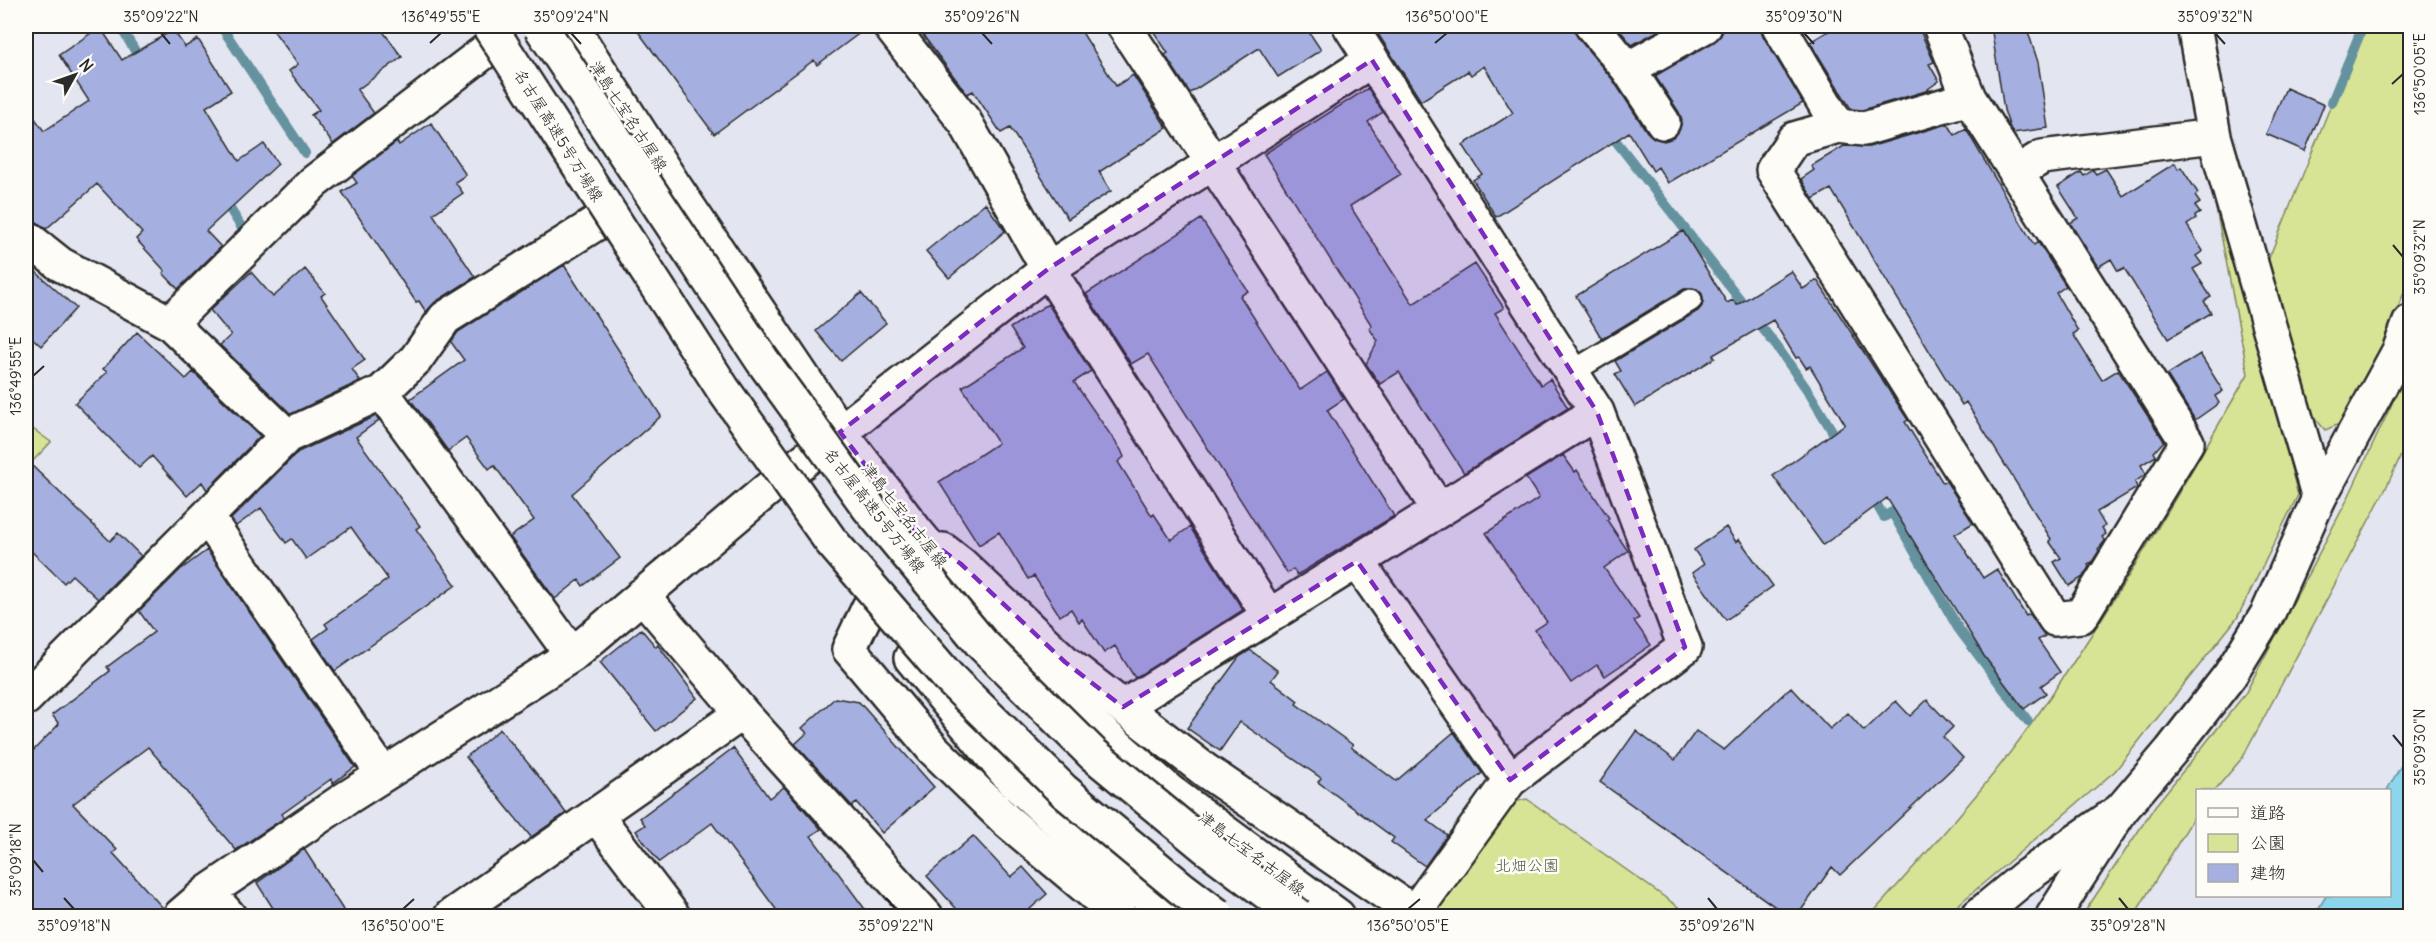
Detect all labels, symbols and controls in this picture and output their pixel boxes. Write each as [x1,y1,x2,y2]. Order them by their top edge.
text: 35°09'22"N [123,7,199,26]
text: 136°49'55"E [401,7,481,26]
text: 35°09'24"N [533,7,609,26]
text: 35°09'26"N [944,7,1020,26]
text: 136°50'00"E [1405,7,1489,26]
text: 35°09'30"N [1765,7,1843,26]
text: 35°09'32"N [2177,7,2253,26]
text: 136°50'05"E [2410,33,2429,115]
north arrow [45,45,105,105]
text: N [75,55,98,76]
street label: 津島七宝名古屋線 [586,57,672,175]
street label: 名古屋高速5号万場線 [510,65,608,205]
text: 35°09'32"N [2410,219,2429,295]
text: 136°49'55"E [6,336,25,416]
street label: 名古屋高速5号万場線 [820,443,930,577]
street label: 津島七宝名古屋線 [858,458,952,572]
text: 35°09'30"N [2410,708,2429,786]
legend [2196,789,2391,897]
text: 道路 [2250,801,2286,824]
street label: 津島七宝名古屋線 [1195,806,1309,900]
text: 35°09'18"N [6,823,25,897]
text: 公園 [2250,831,2286,854]
park label: 北畑公園 [1495,855,1559,875]
text: 建物 [2250,861,2286,884]
text: 35°09'18"N [37,916,111,935]
text: 136°50'00"E [361,916,445,935]
text: 35°09'22"N [858,916,934,935]
text: 136°50'05"E [1367,916,1449,935]
text: 35°09'26"N [1679,916,1755,935]
text: 35°09'28"N [2090,916,2166,935]

